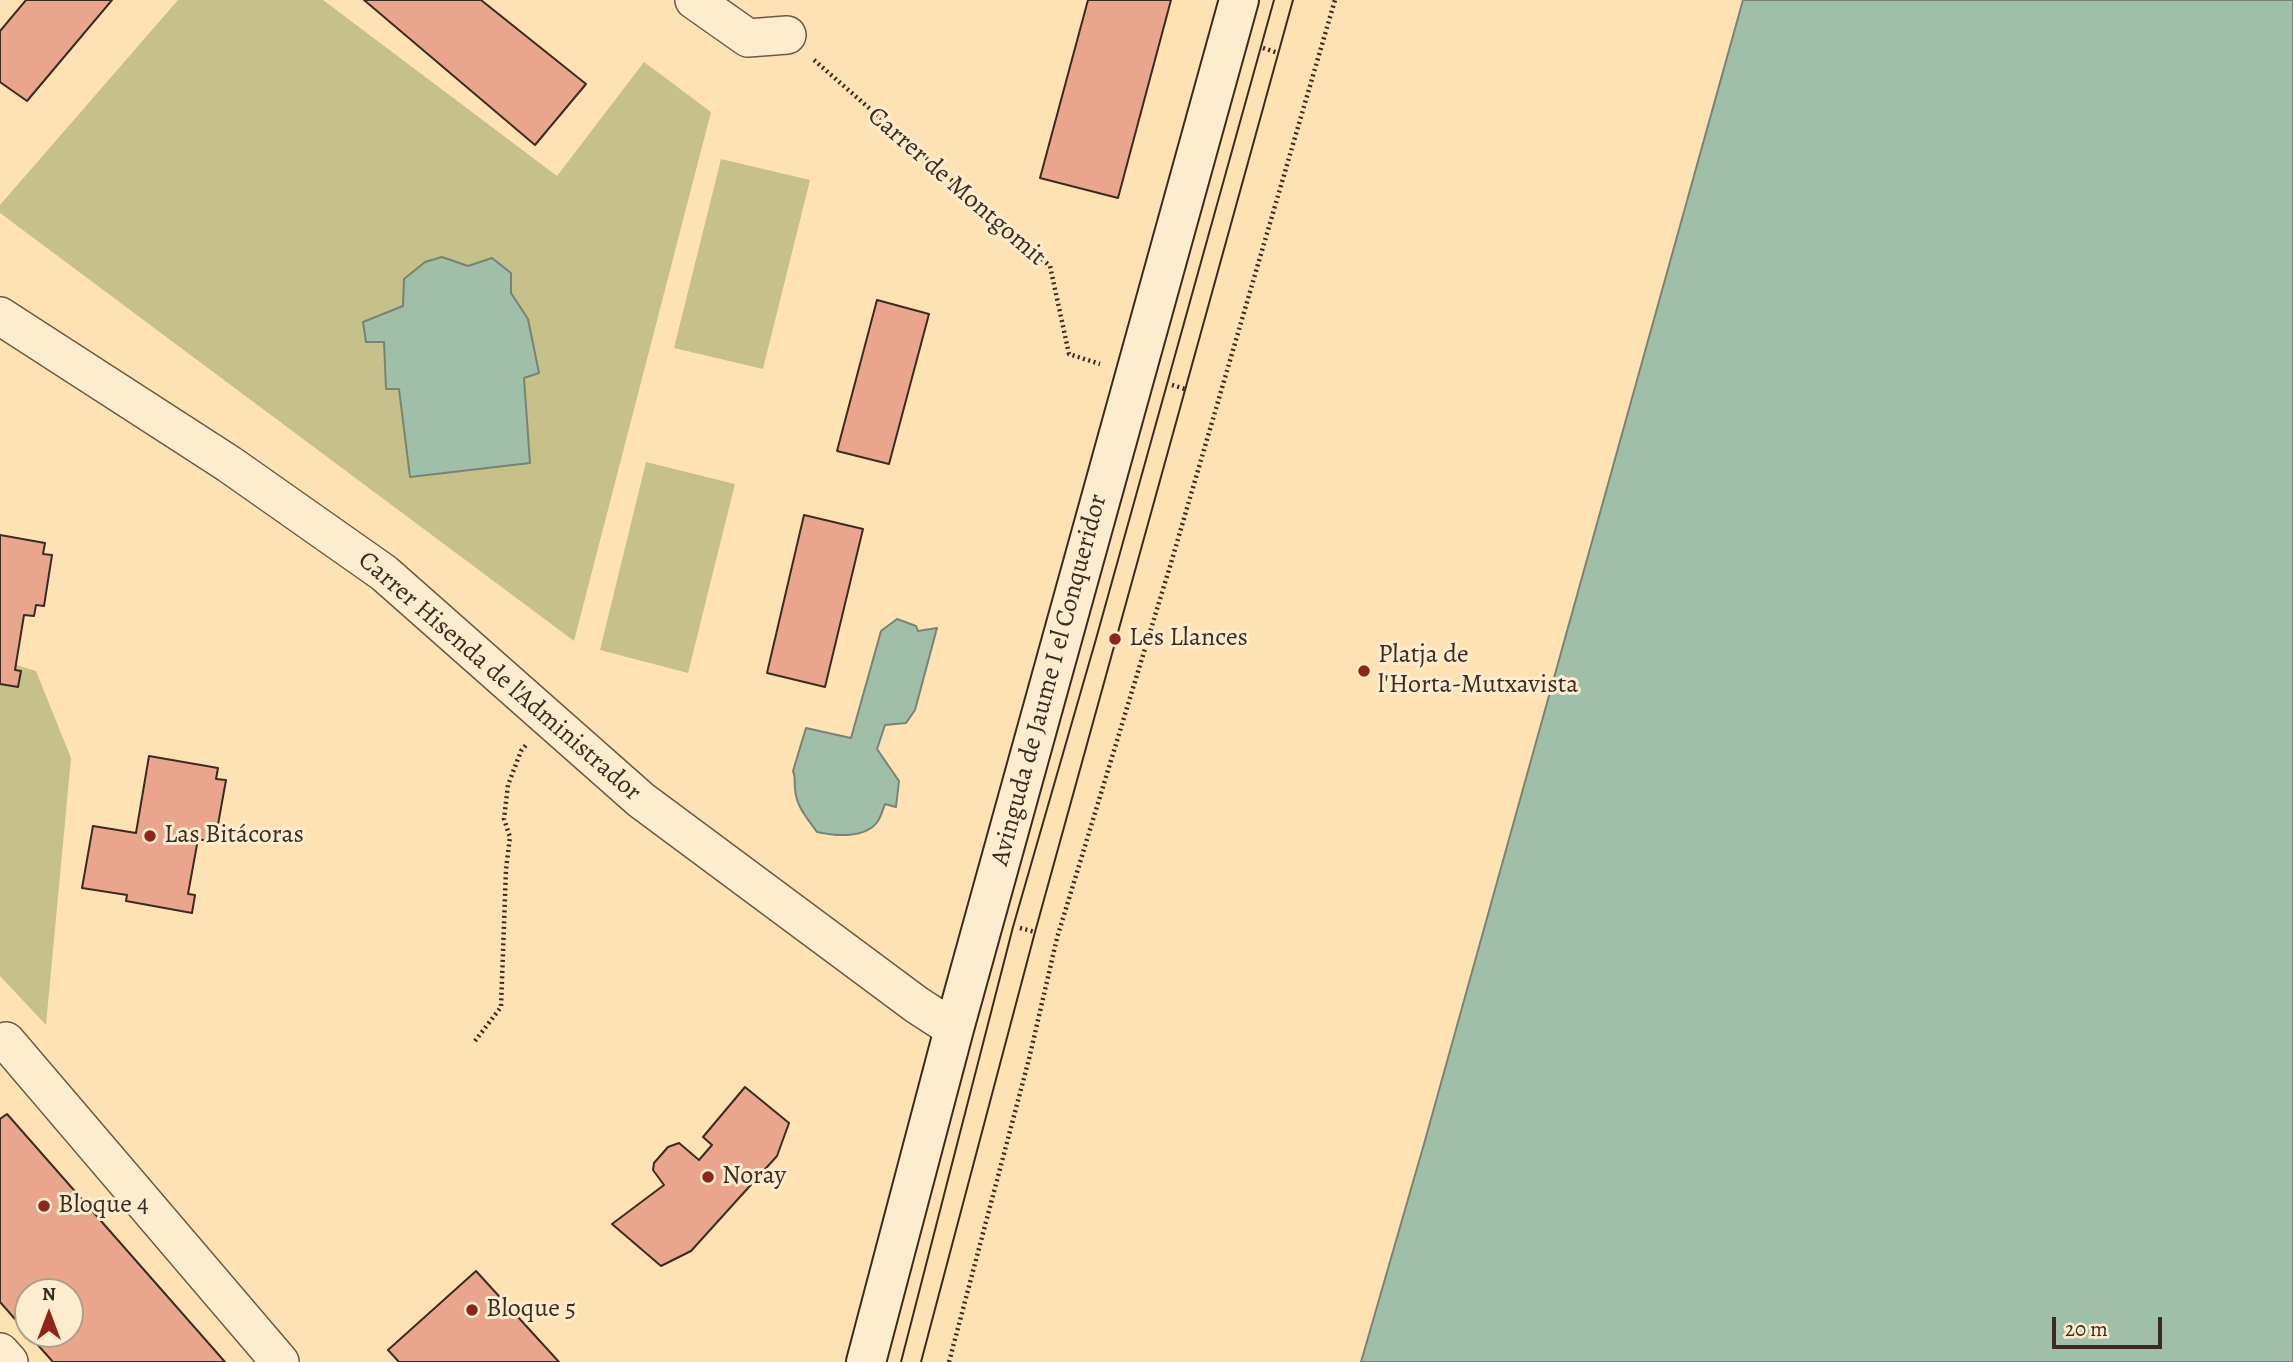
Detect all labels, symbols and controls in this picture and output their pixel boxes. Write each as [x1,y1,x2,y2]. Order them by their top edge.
street label: Carrer de Montgomit [860,101,1052,273]
street label: Avinguda de Jaume I el Conqueridor [985,491,1115,869]
street label: Carrer Hisenda de l'Administrador [351,545,647,809]
place label: Les Llances [1129,623,1248,655]
marker: Les Llances [1107,631,1123,647]
place label: Platja de l'Horta-Mutxavista [1378,640,1578,702]
marker: Platja de l'Horta-Mutxavista [1356,663,1372,679]
place label: Las Bitácoras [164,820,304,852]
marker: Las Bitácoras [142,828,158,844]
place label: Noray [722,1161,786,1193]
marker: Noray [700,1169,716,1185]
place label: Bloque 4 [58,1190,149,1222]
marker: Bloque 4 [36,1198,52,1214]
north arrow [14,1278,84,1348]
text: N [42,1281,56,1307]
place label: Bloque 5 [486,1294,576,1326]
marker: Bloque 5 [464,1302,480,1318]
scale bar [2055,1302,2165,1346]
text: 20 m [2065,1315,2108,1343]

